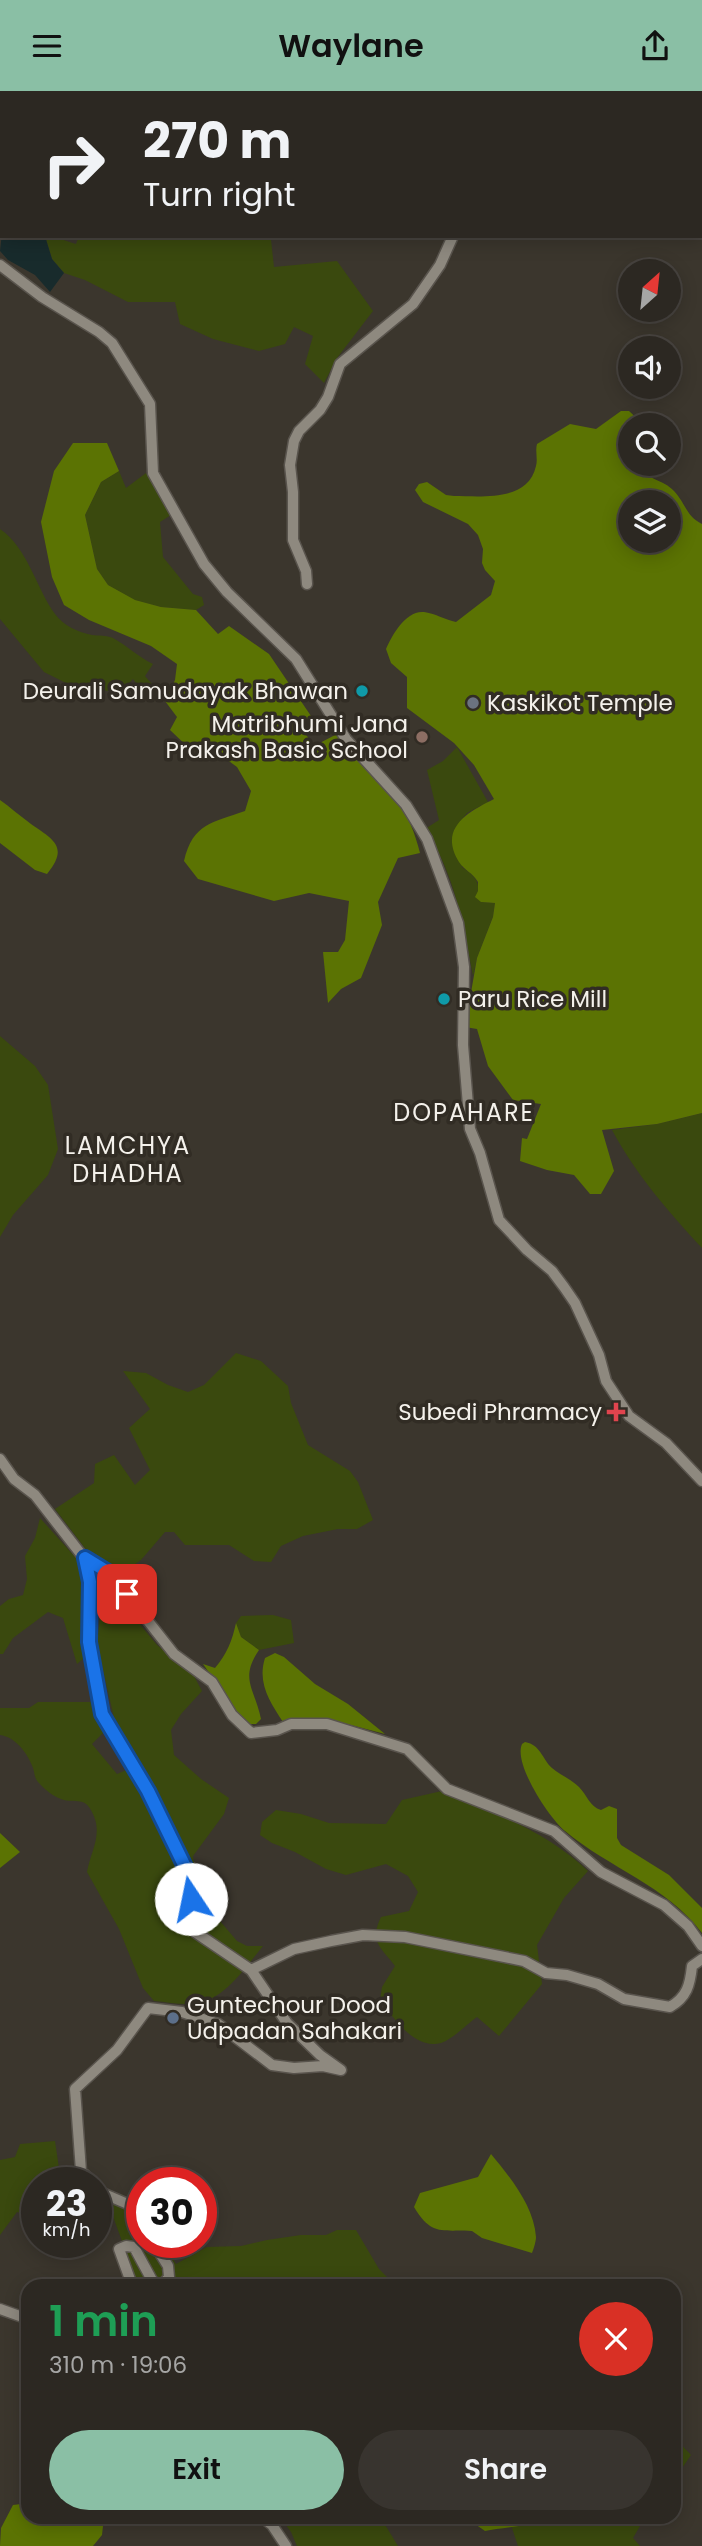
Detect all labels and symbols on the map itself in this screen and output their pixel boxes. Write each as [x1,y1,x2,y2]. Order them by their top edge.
north arrow [618,259,681,322]
place label: Deurali Samudayak Bhawan [23,675,348,707]
marker: Deurali Samudayak Bhawan [354,683,370,699]
place label: Kaskikot Temple [487,687,673,719]
marker: Kaskikot Temple [465,695,481,711]
place label: Matribhumi Jana Prakash Basic School [166,708,408,766]
marker: Matribhumi Jana Prakash Basic School [414,729,430,745]
place label: Paru Rice Mill [458,983,607,1015]
marker: Paru Rice Mill [436,991,452,1007]
district label: DOPAHARE [393,1096,535,1129]
district label: LAMCHYA DHADHA [65,1129,191,1190]
place label: Subedi Phramacy [398,1396,602,1428]
marker: Subedi Phramacy [608,1404,624,1420]
pin [97,1564,157,1624]
position arrow [154,1862,228,1936]
place label: Guntechour Dood Udpadan Sahakari [187,1989,402,2047]
marker: Guntechour Dood Udpadan Sahakari [165,2010,181,2026]
speed limit sign: 30 [126,2167,217,2258]

